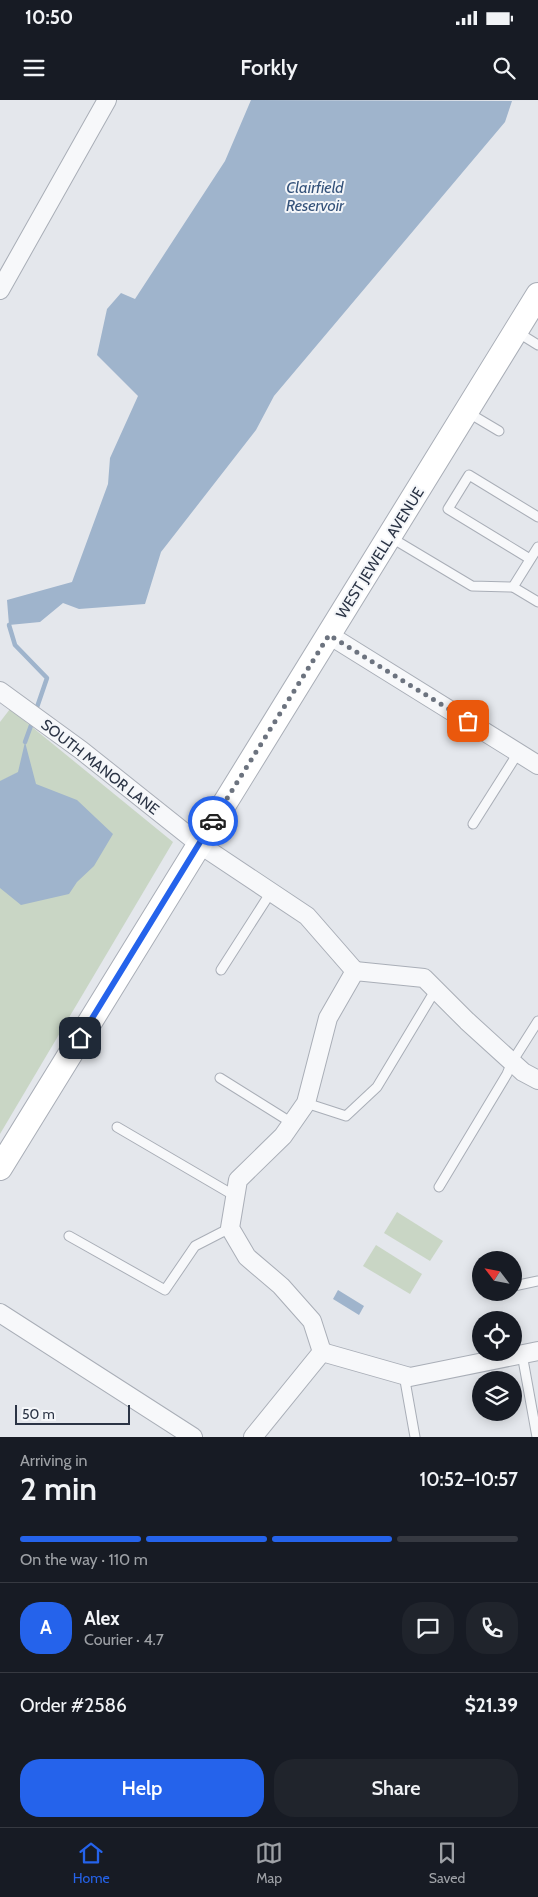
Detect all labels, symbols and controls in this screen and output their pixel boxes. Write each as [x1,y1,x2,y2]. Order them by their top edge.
text: 10:50 [25,6,73,29]
icon: menu [20,54,48,82]
text: Forkly [240,54,298,81]
icon: search [490,54,518,82]
water label: Clairfield Reservoir [286,178,345,215]
street label: WEST JEWELL AVENUE [332,484,428,622]
pin [447,700,489,742]
icon: bag [454,707,482,735]
street label: SOUTH MANOR LANE [37,715,163,819]
courier [188,796,238,846]
icon: car [199,807,227,835]
pin [59,1017,101,1059]
icon: home [66,1024,94,1052]
north arrow [472,1251,522,1301]
map controls [472,1251,522,1421]
button: locate [472,1311,522,1361]
button: layers [472,1371,522,1421]
scale bar [15,1402,130,1425]
text: 50 m [22,1405,55,1423]
text: Arriving in [20,1451,87,1470]
text: 10:52–10:57 [420,1468,518,1491]
text: 2 min [20,1469,97,1508]
text: On the way · 110 m [20,1550,148,1569]
button: chat [402,1602,454,1654]
button: phone [466,1602,518,1654]
text: Alex [84,1607,120,1630]
text: A [40,1616,52,1639]
text: Courier · 4.7 [84,1630,164,1649]
text: Order #2586 [20,1694,127,1717]
text: $21.39 [465,1694,518,1717]
button: Help [20,1759,264,1817]
button: Share [274,1759,518,1817]
tab: Home [73,1839,110,1887]
tab: Map [255,1839,283,1887]
tab: Saved [429,1839,465,1887]

